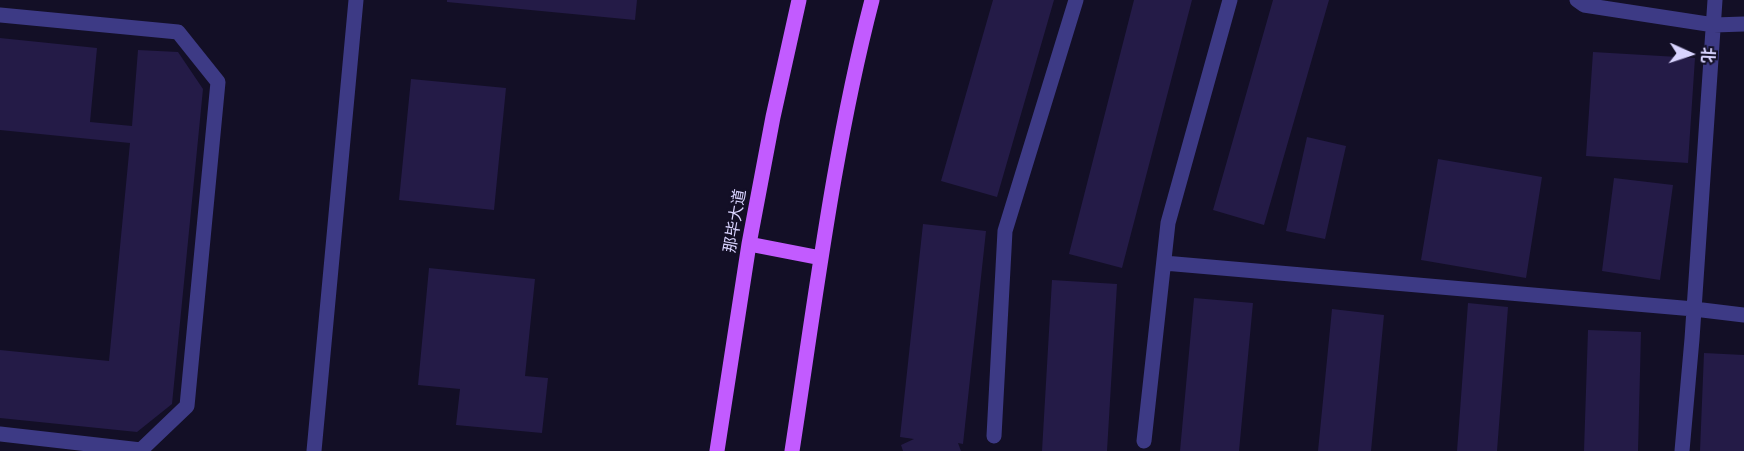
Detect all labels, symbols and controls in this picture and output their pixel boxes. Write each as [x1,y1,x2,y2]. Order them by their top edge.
north arrow [1660,24,1720,84]
text: 北 [1698,46,1718,63]
street label: 那毕大道 [720,188,750,254]

